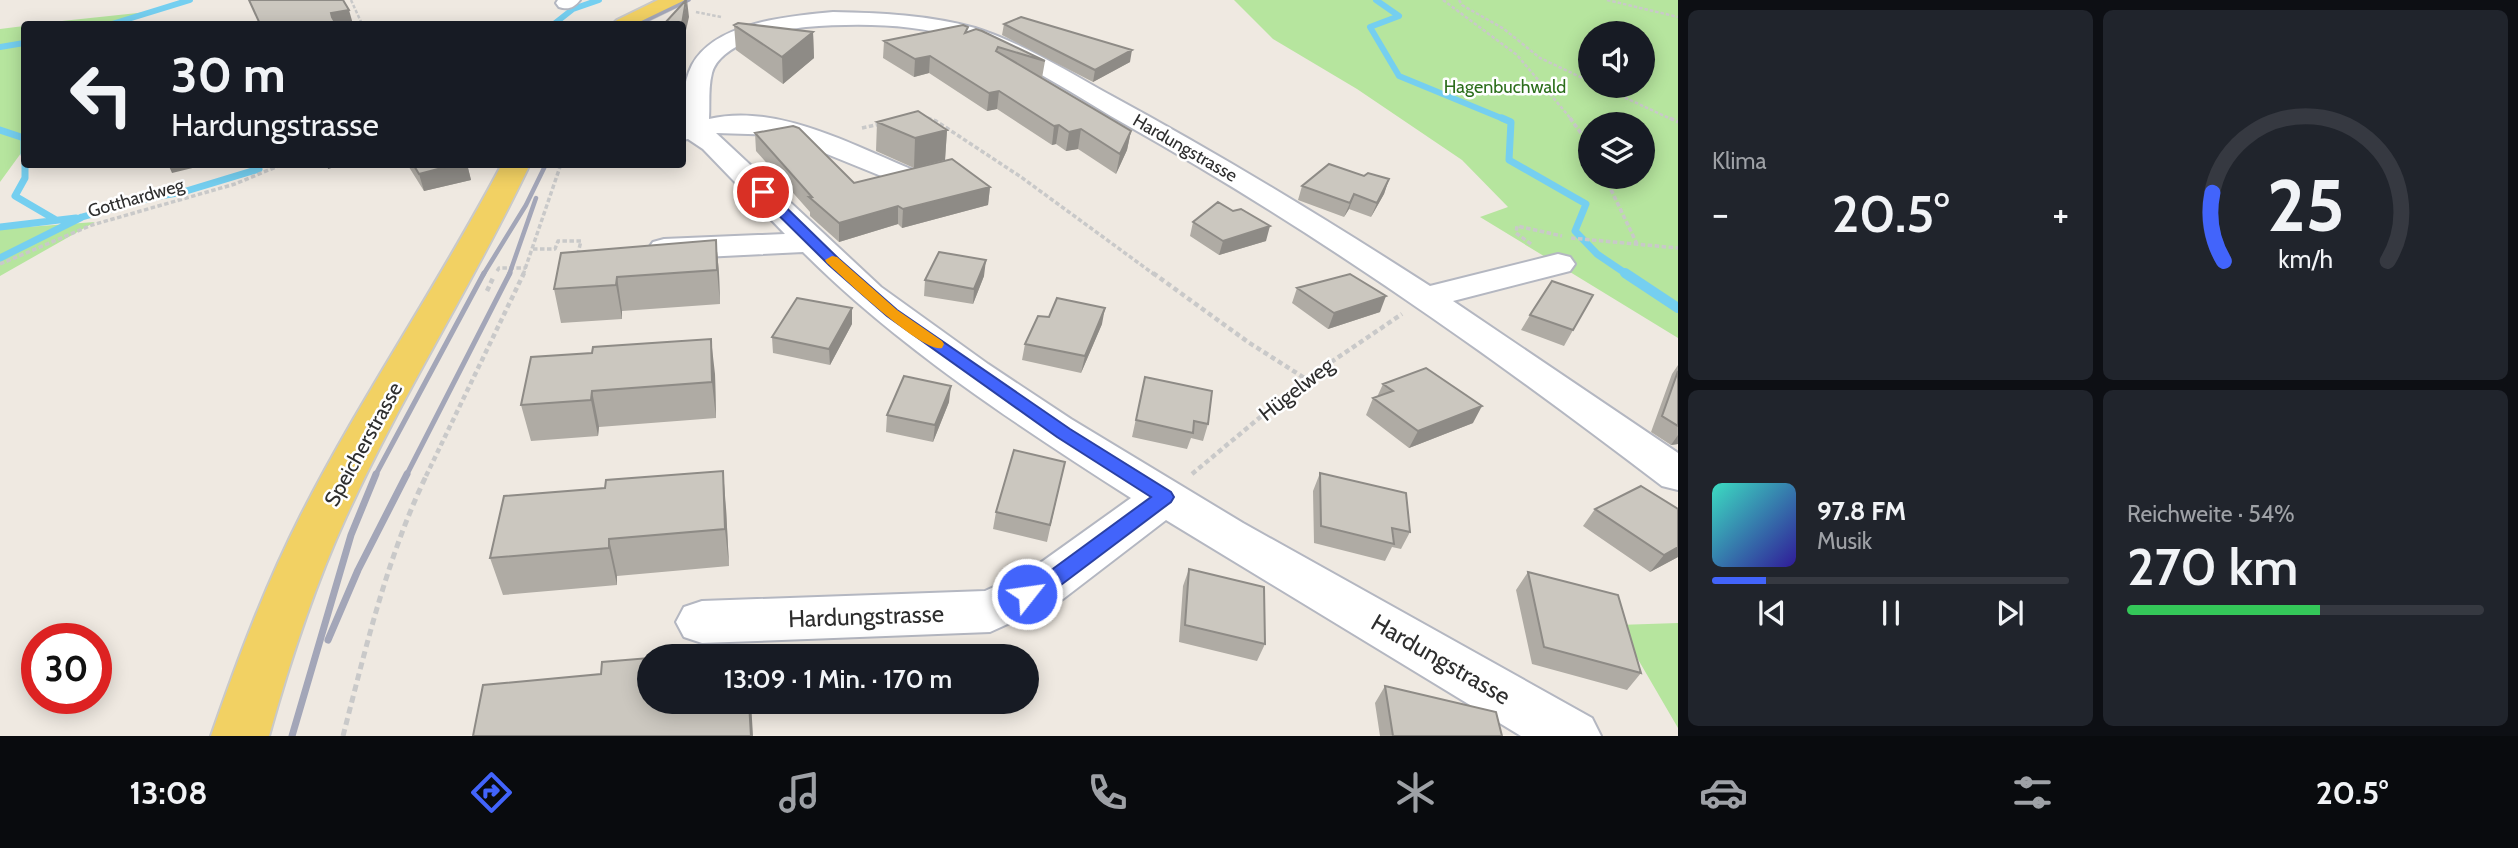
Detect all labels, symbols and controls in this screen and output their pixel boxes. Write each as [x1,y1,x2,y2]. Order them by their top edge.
map controls [1578,21,1655,189]
button: sound [1578,21,1655,98]
text: 30 m [171,45,286,104]
icon: left [56,49,147,140]
park label: Hagenbuchwald [1444,76,1566,98]
text: Hardungstrasse [171,105,379,144]
street label: Hardungstrasse [1129,109,1241,187]
button: layers [1578,112,1655,189]
text: Klima [1712,147,1767,175]
text: 25 [2267,161,2344,249]
pin [733,162,793,222]
icon: arrive [744,173,782,211]
street label: Gotthardweg [85,174,188,222]
text: 20.5° [1832,182,1949,245]
text: − [1712,190,1729,237]
text: + [2052,190,2069,237]
text: km/h [2278,244,2333,274]
street label: Hügelweg [1254,352,1339,426]
street label: Speicherstrasse [319,377,407,510]
text: 97.8 FM [1817,495,1906,527]
text: Reichweite · 54% [2127,500,2295,528]
text: Musik [1817,527,1872,555]
text: 270 km [2127,535,2298,598]
position arrow [990,557,1064,631]
icon: previous [1753,594,1791,632]
icon: pause [1872,594,1910,632]
icon: next [1991,594,2029,632]
street label: Hardungstrasse [788,599,944,633]
street label: Hardungstrasse [1366,607,1516,711]
speed limit sign: 30 [21,623,112,714]
text: 13:09 · 1 Min. · 170 m [724,663,952,695]
icon: directions [467,768,516,817]
icon: music [775,768,824,817]
icon: phone [1083,768,1132,817]
icon: climate [1391,768,1440,817]
icon: car [1699,768,1748,817]
icon: filters [2008,768,2057,817]
text: 13:08 [130,773,208,812]
text: 20.5° [2316,773,2388,812]

